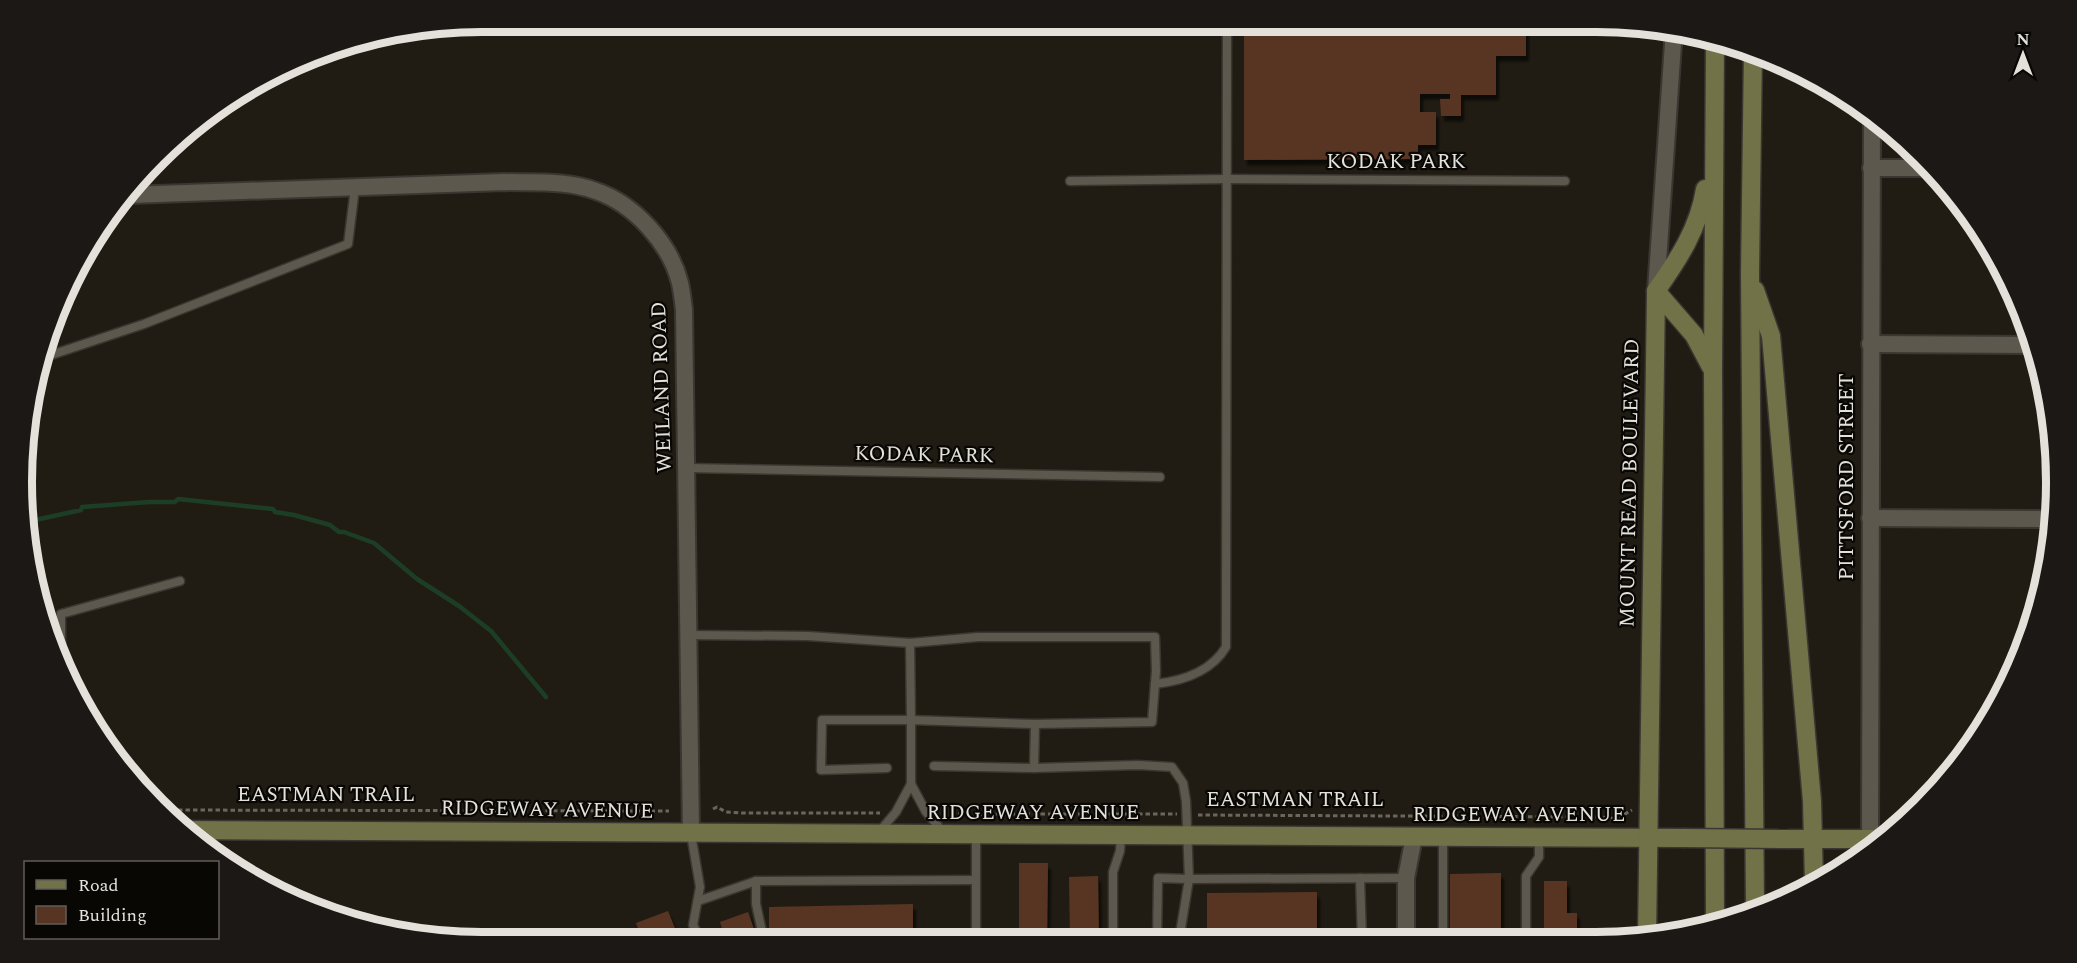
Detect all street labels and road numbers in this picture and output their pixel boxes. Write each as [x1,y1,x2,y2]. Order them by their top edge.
street label: KODAK PARK [1326,146,1466,178]
street label: WEILAND ROAD [643,301,681,473]
street label: MOUNT READ BOULEVARD [1611,338,1649,628]
street label: PITTSFORD STREET [1831,373,1863,581]
street label: KODAK PARK [854,438,994,472]
street label: EASTMAN TRAIL [237,779,415,811]
street label: EASTMAN TRAIL [1206,784,1384,816]
street label: RIDGEWAY AVENUE [440,792,654,828]
street label: RIDGEWAY AVENUE [927,797,1139,829]
street label: RIDGEWAY AVENUE [1413,799,1625,831]

